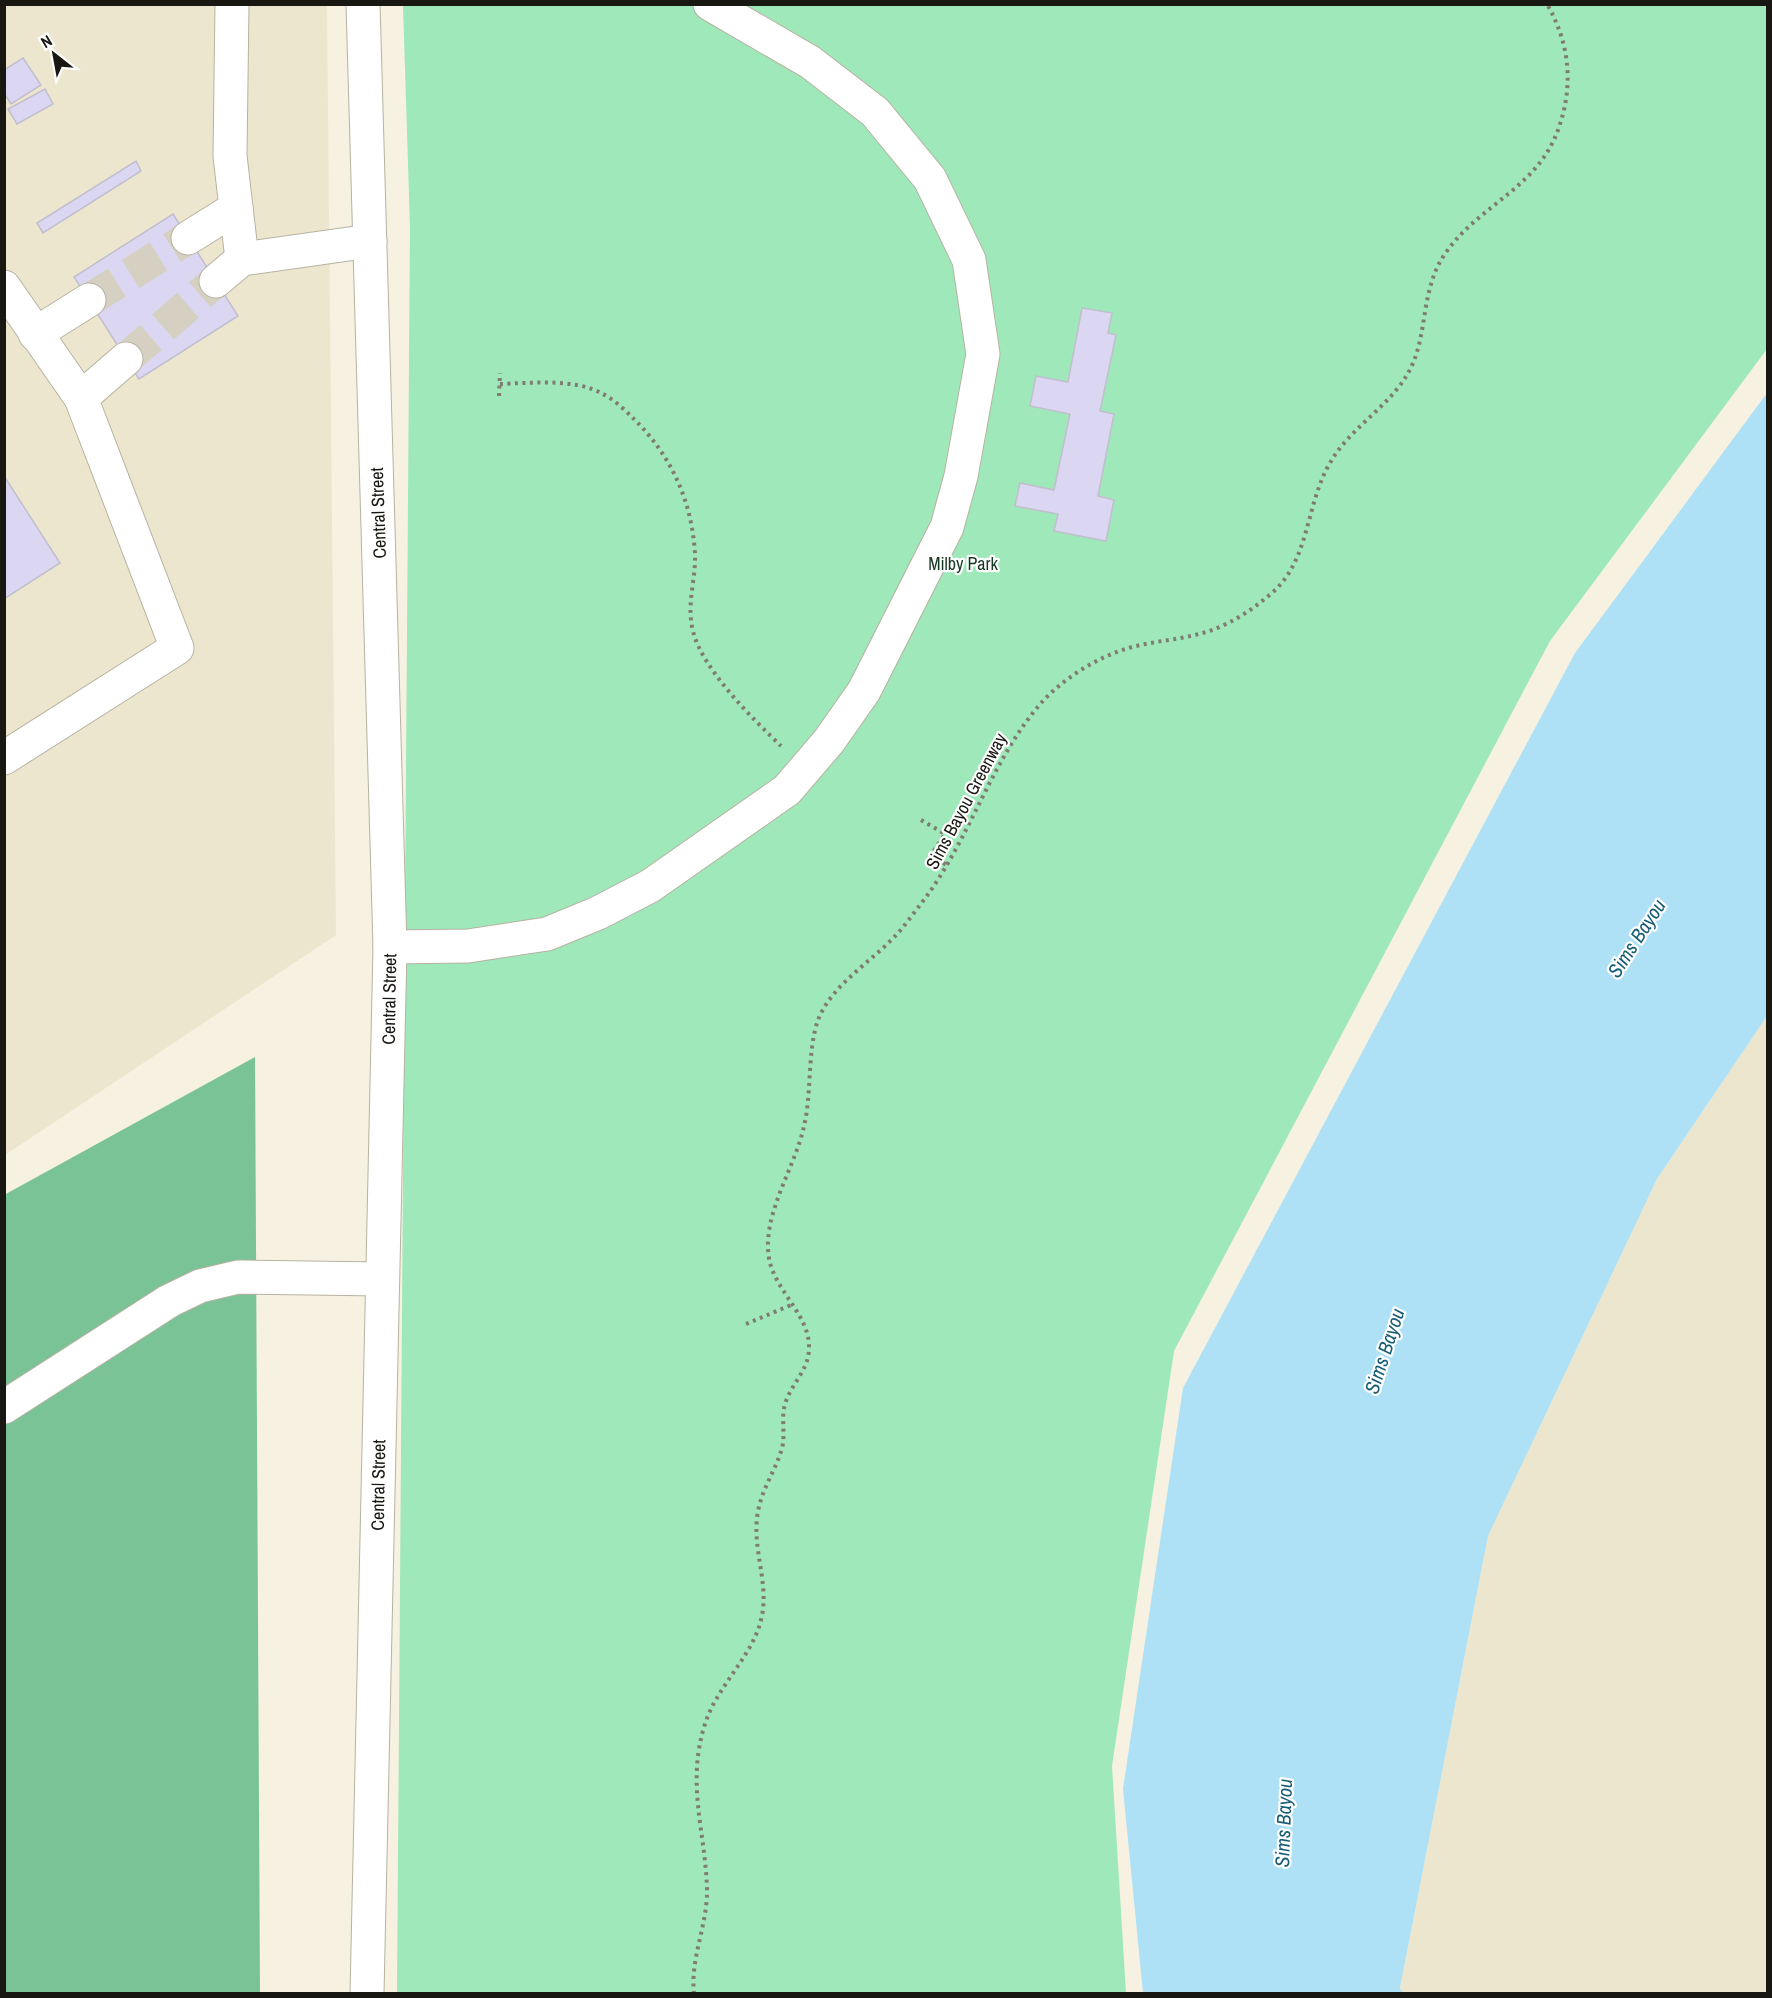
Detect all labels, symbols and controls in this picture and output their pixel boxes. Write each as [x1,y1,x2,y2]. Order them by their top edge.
north arrow [24,24,84,84]
text: N [37,29,56,53]
street label: Central Street [364,467,392,559]
park label: Milby Park [928,551,998,576]
street label: Sims Bayou Greenway [920,728,1013,874]
water label: Sims Bayou [1601,894,1671,982]
street label: Central Street [376,953,402,1045]
water label: Sims Bayou [1357,1305,1411,1397]
street label: Central Street [365,1439,391,1531]
water label: Sims Bayou [1268,1778,1298,1868]

